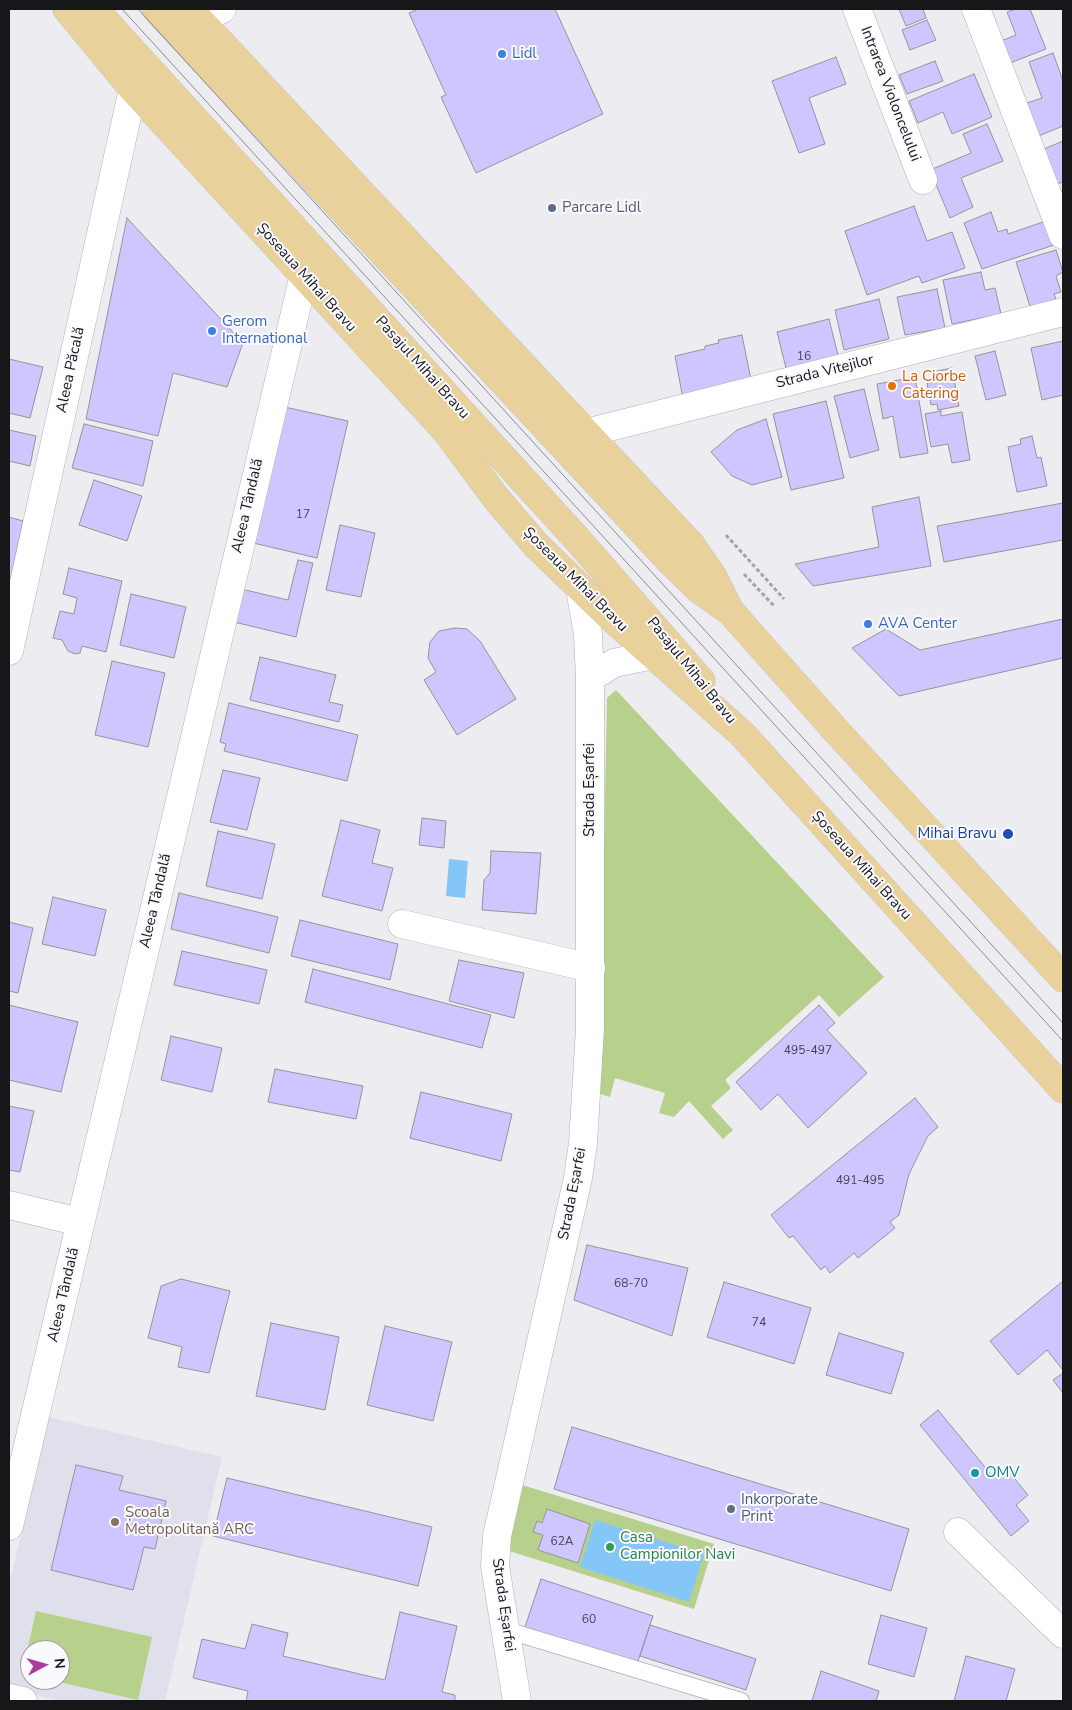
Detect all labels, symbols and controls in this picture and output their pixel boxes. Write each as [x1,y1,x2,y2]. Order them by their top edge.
street label: Intrarea Violoncelului [856,24,924,164]
place label: Lidl [512,45,537,63]
marker: Lidl [496,48,508,60]
place label: Parcare Lidl [562,199,641,217]
marker: Parcare Lidl [546,202,558,214]
street label: Șoseaua Mihai Bravu [252,220,360,336]
place label: Gerom International [222,313,307,348]
street label: Pasajul Mihai Bravu [371,313,473,423]
street label: Aleea Păcală [53,325,89,415]
marker: Gerom International [206,325,218,337]
house number: 16 [797,350,811,364]
street label: Strada Vitejilor [774,351,876,393]
place label: La Ciorbe Catering [902,368,966,403]
marker: La Ciorbe Catering [886,380,898,392]
street label: Aleea Tândală [228,457,268,555]
house number: 17 [296,508,310,522]
street label: Șoseaua Mihai Bravu [519,524,631,636]
street label: Pasajul Mihai Bravu [642,614,740,728]
place label: AVA Center [878,615,957,633]
marker: AVA Center [862,618,874,630]
street label: Strada Eșarfei [581,743,599,837]
street label: Șoseaua Mihai Bravu [807,808,915,924]
place label: Mihai Bravu [917,825,997,843]
marker: Mihai Bravu [1001,827,1015,841]
street label: Aleea Tândală [136,852,176,950]
house number: 495-497 [784,1044,832,1058]
street label: Strada Eșarfei [555,1146,591,1242]
house number: 491-495 [836,1174,884,1188]
street label: Aleea Tândală [44,1246,84,1344]
house number: 68-70 [614,1277,648,1291]
house number: 74 [752,1316,766,1330]
place label: OMV [985,1464,1020,1482]
marker: OMV [969,1467,981,1479]
place label: Inkorporate Print [741,1491,818,1526]
marker: Inkorporate Print [725,1503,737,1515]
place label: Școala Metropolitană ARC [125,1504,254,1539]
marker: Școala Metropolitană ARC [109,1516,121,1528]
place label: Casa Campionilor Navi [620,1529,735,1564]
house number: 62A [550,1535,574,1549]
marker: Casa Campionilor Navi [604,1541,616,1553]
street label: Strada Eșarfei [488,1557,518,1653]
house number: 60 [582,1613,596,1627]
north arrow [20,1640,70,1690]
text: N [49,1657,69,1670]

